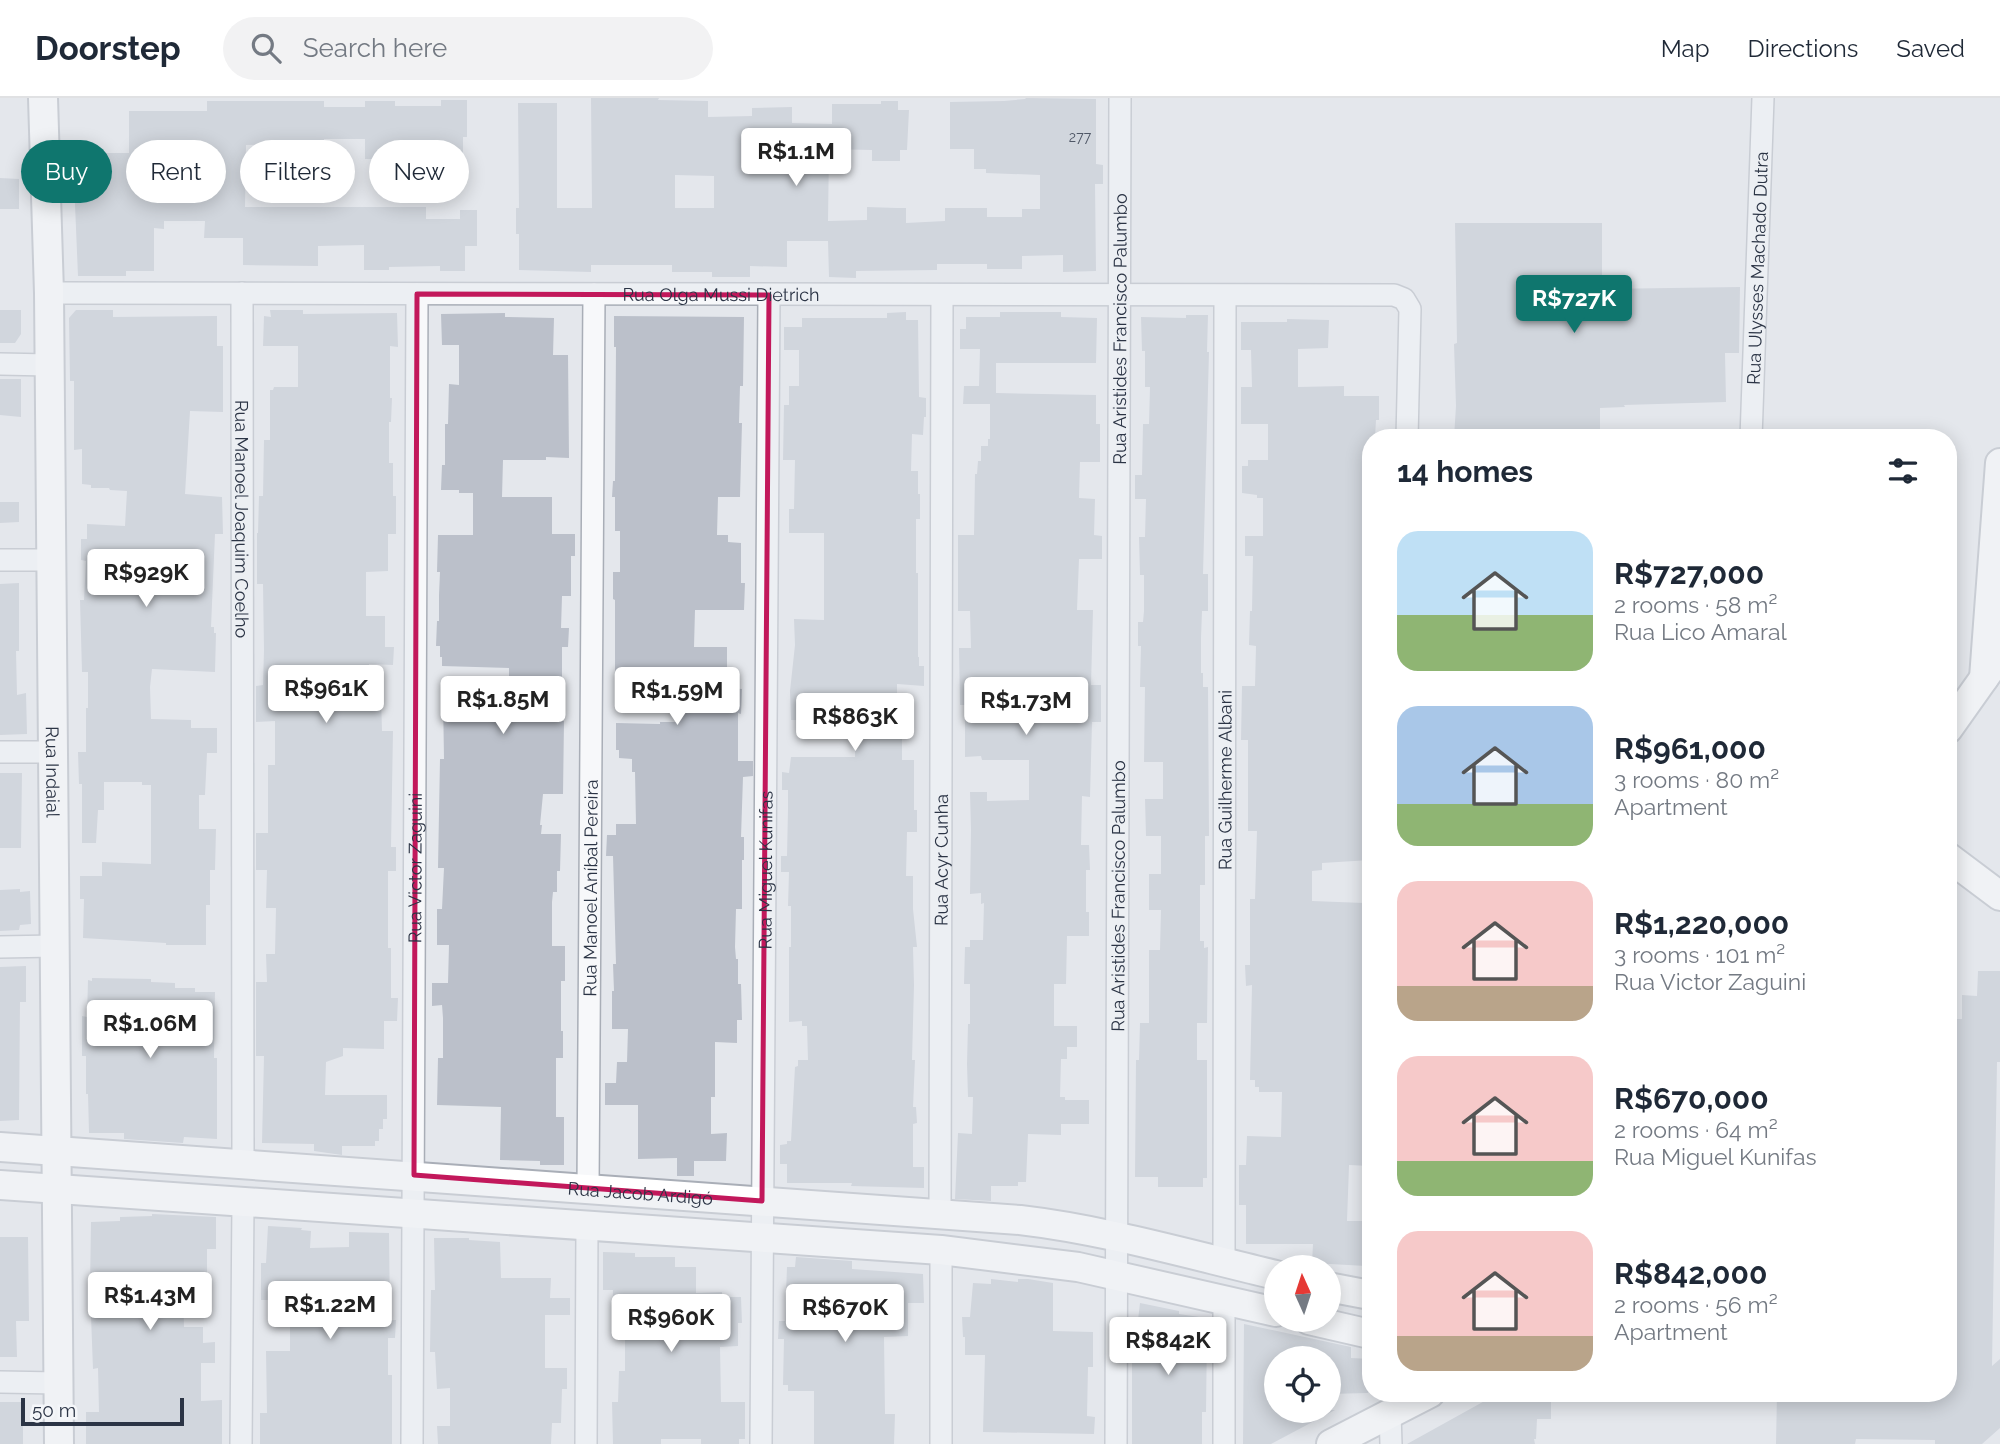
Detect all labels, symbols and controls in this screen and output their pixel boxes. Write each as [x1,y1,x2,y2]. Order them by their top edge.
search box [223,17,713,80]
text: Doorstep [35,29,181,68]
icon: search [247,29,285,67]
text: Search here [303,33,447,63]
text: Map [1661,34,1710,63]
text: Directions [1748,34,1858,63]
text: Saved [1896,34,1965,63]
pin: R$1.1M [739,129,853,188]
house number: 277 [1069,129,1092,145]
text: R$1.1M [757,137,835,164]
chip: Buy [21,140,112,203]
chip: Rent [126,140,226,203]
chip: Filters [240,140,355,203]
chip: New [369,140,469,203]
street label: Rua Ulysses Machado Dutra [1742,151,1772,385]
street label: Rua Aristides Francisco Palumbo [1108,193,1130,465]
pin: R$727K [1517,275,1631,335]
street label: Rua Olga Mussi Dietrich [622,283,820,305]
text: R$727K [1532,284,1616,311]
street label: Rua Manoel Joaquim Coelho [232,400,253,638]
icon: filters [1884,452,1922,490]
text: 14 homes [1397,454,1533,489]
pin: R$929K [89,550,203,609]
text: R$727,000 [1614,556,1764,591]
text: R$929K [103,558,189,585]
icon: home [1453,559,1537,643]
text: 2 rooms · 58 m² [1614,591,1777,618]
text: Rua Lico Amaral [1614,618,1787,645]
pin: R$961K [269,666,383,725]
pin: R$1.59M [612,668,742,727]
text: R$961K [284,674,368,701]
pin: R$1.85M [438,676,568,736]
text: R$1.59M [631,676,723,703]
pin: R$1.73M [961,678,1091,737]
text: R$1.85M [457,685,549,712]
text: R$1.73M [980,686,1072,713]
street label: Rua Guilherme Albani [1214,690,1235,870]
pin: R$863K [798,694,912,753]
text: R$863K [812,702,898,729]
street label: Rua Indaial [42,726,64,818]
text: R$961,000 [1614,731,1766,766]
icon: home [1453,734,1537,818]
street label: Rua Aristides Francisco Palumbo [1107,760,1129,1032]
text: 3 rooms · 80 m² [1614,766,1779,793]
street label: Rua Manoel Aníbal Pereira [579,779,601,997]
street label: Rua Miguel Kunifas [754,790,776,949]
street label: Rua Victor Zaguini [404,793,425,943]
text: Apartment [1614,793,1728,820]
street label: Rua Acyr Cunha [930,794,951,926]
text: R$1,220,000 [1614,906,1789,941]
icon: home [1453,909,1537,993]
text: 3 rooms · 101 m² [1614,941,1785,968]
text: Rua Victor Zaguini [1614,968,1806,995]
pin: R$1.06M [85,1000,215,1060]
text: R$1.06M [103,1009,197,1036]
text: R$670,000 [1614,1081,1769,1116]
icon: home [1453,1084,1537,1168]
text: 2 rooms · 64 m² [1614,1116,1778,1143]
text: Rua Miguel Kunifas [1614,1143,1817,1170]
street label: Rua Jacob Ardigó [567,1177,714,1209]
north arrow [1264,1255,1340,1332]
map controls [1264,1255,1341,1423]
text: R$842,000 [1614,1256,1767,1291]
icon: home [1453,1259,1537,1343]
pin: R$1.43M [85,1272,215,1332]
text: R$1.43M [104,1281,196,1308]
pin: R$1.22M [265,1282,395,1341]
pin: R$670K [788,1284,902,1344]
text: R$1.22M [284,1290,376,1317]
text: 2 rooms · 56 m² [1614,1291,1778,1318]
text: R$670K [802,1293,888,1320]
pin: R$960K [614,1294,728,1354]
text: R$960K [628,1303,714,1330]
pin: R$842K [1111,1318,1225,1377]
text: Apartment [1614,1318,1728,1345]
text: R$842K [1125,1326,1211,1353]
button: locate [1264,1346,1341,1423]
scale bar [21,1395,184,1427]
text: 50 m [32,1399,76,1421]

